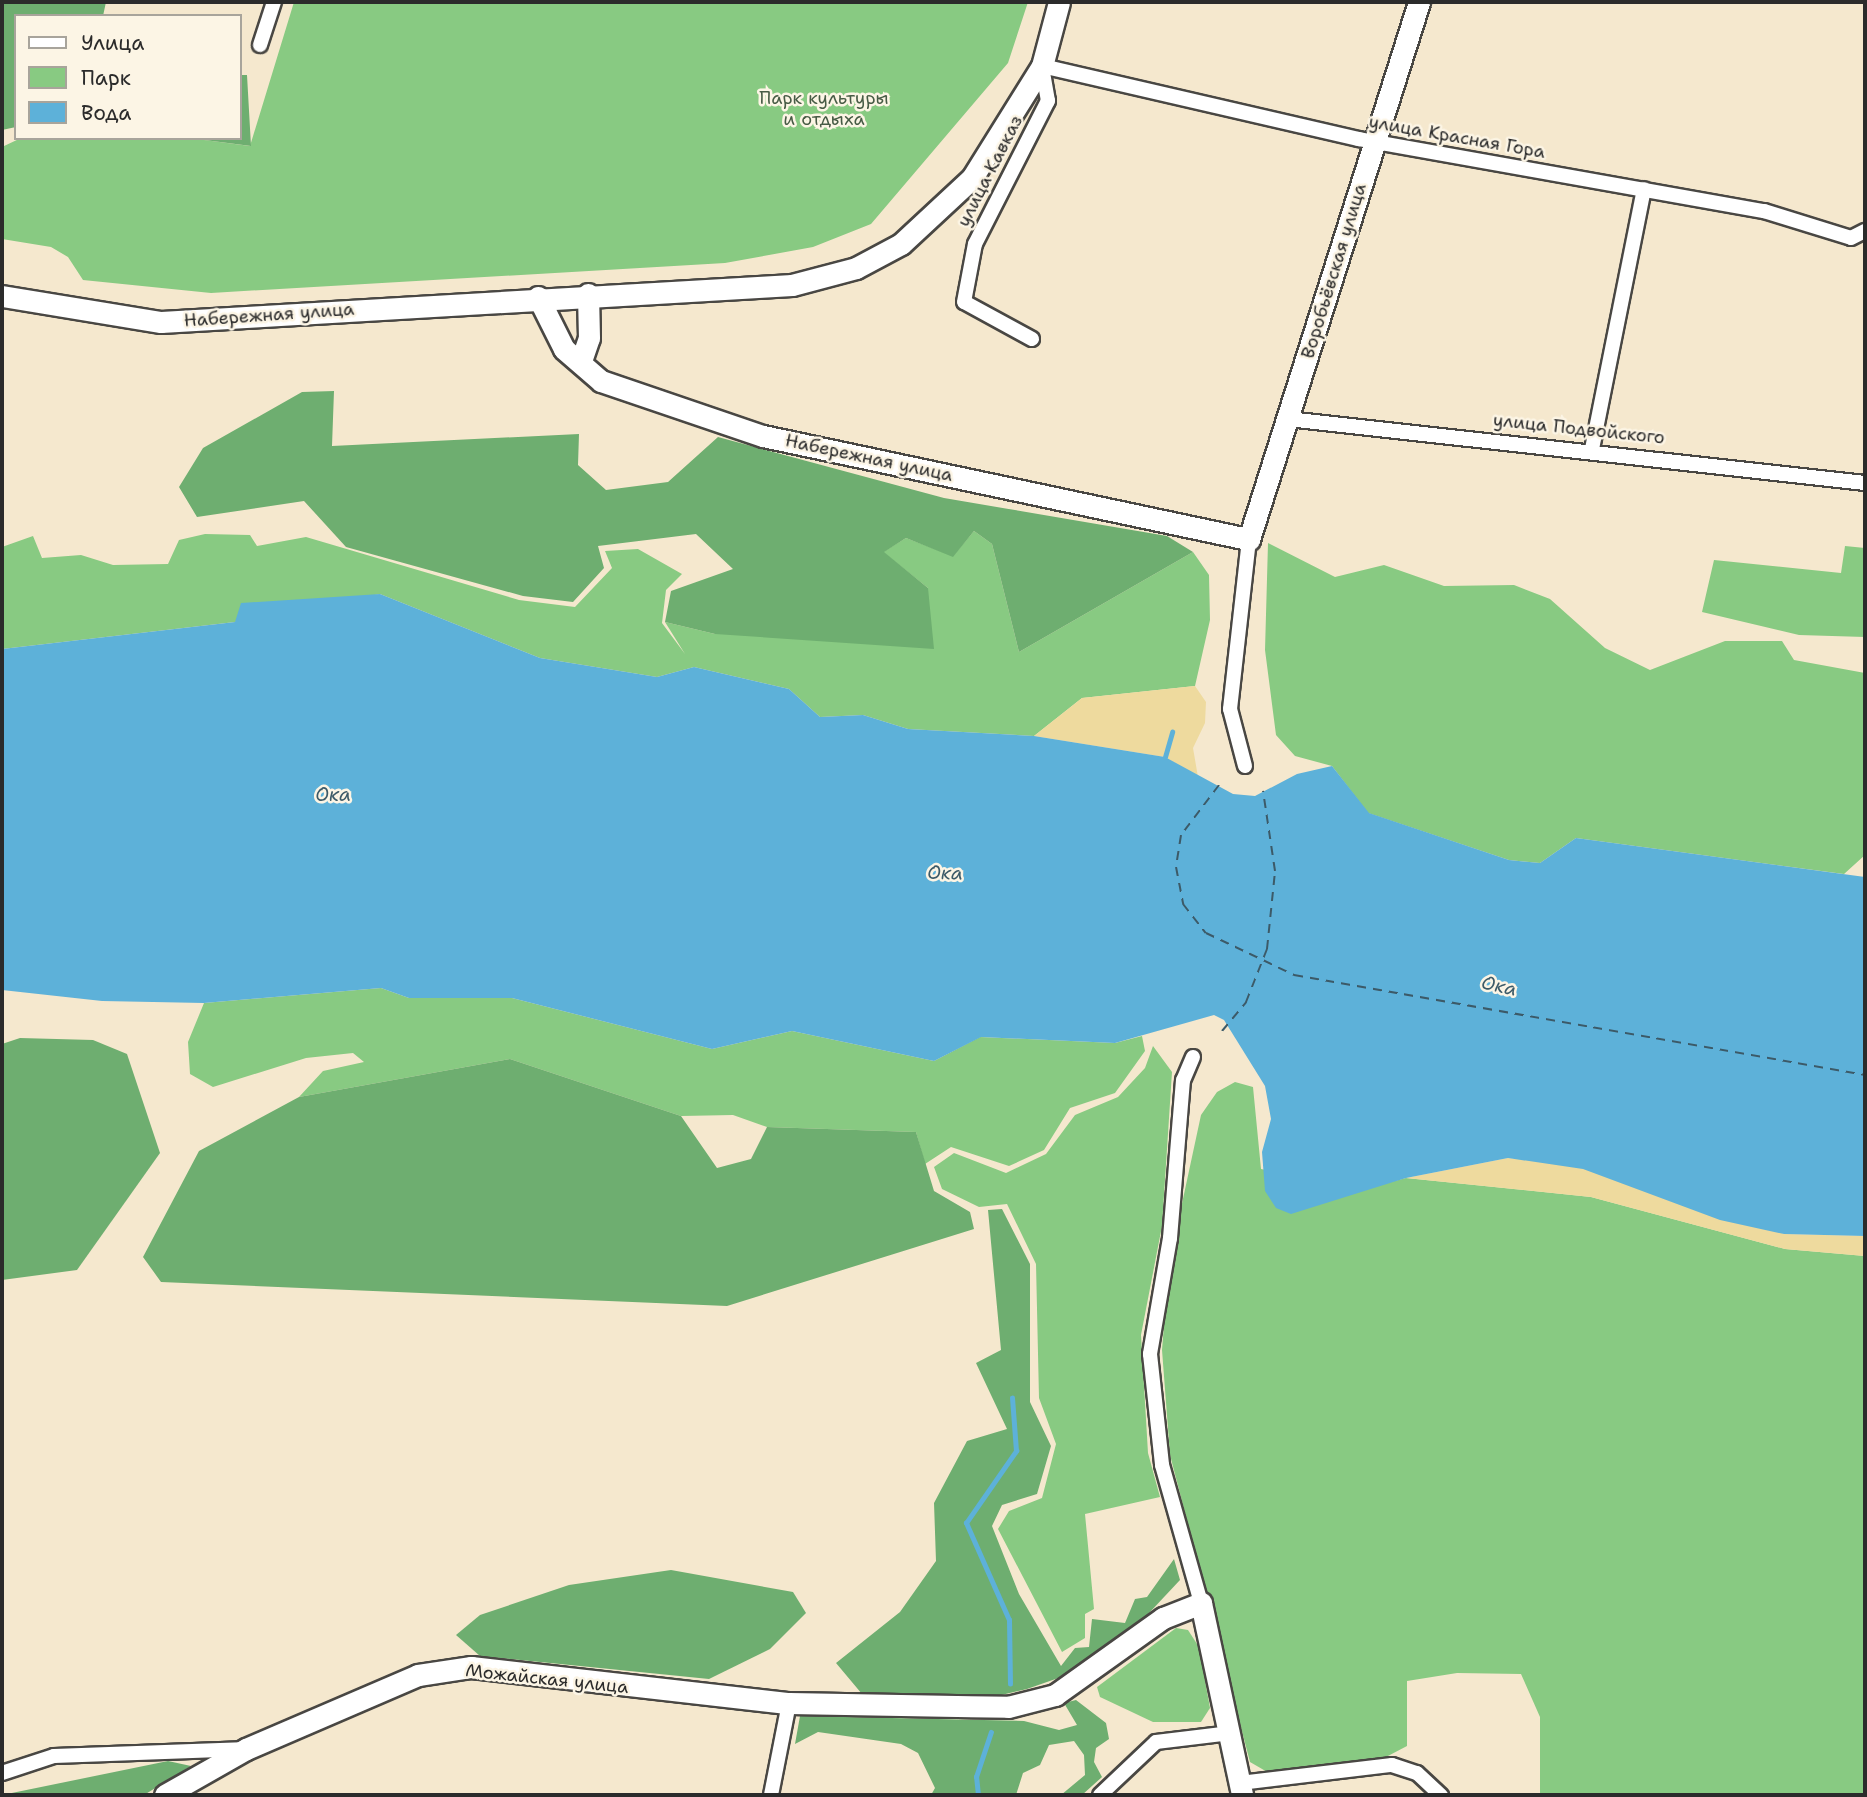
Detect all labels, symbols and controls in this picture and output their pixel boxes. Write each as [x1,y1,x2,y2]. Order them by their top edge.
legend [14,14,242,140]
text: Улица [81,29,144,57]
text: Парк [81,64,131,92]
park label: Парк культуры и отдыха [759,88,889,130]
text: Вода [81,99,131,127]
street label: улица Красная Гора [1367,111,1547,163]
street label: улица Кавказ [953,112,1027,230]
street label: Воробьёвская улица [1297,181,1371,361]
street label: Набережная улица [183,298,355,332]
street label: улица Подвойского [1492,409,1666,449]
street label: Набережная улица [783,430,955,486]
water label: Ока [315,784,351,806]
water label: Ока [927,861,963,885]
water label: Ока [1479,971,1519,1001]
street label: Можайская улица [464,1660,630,1698]

